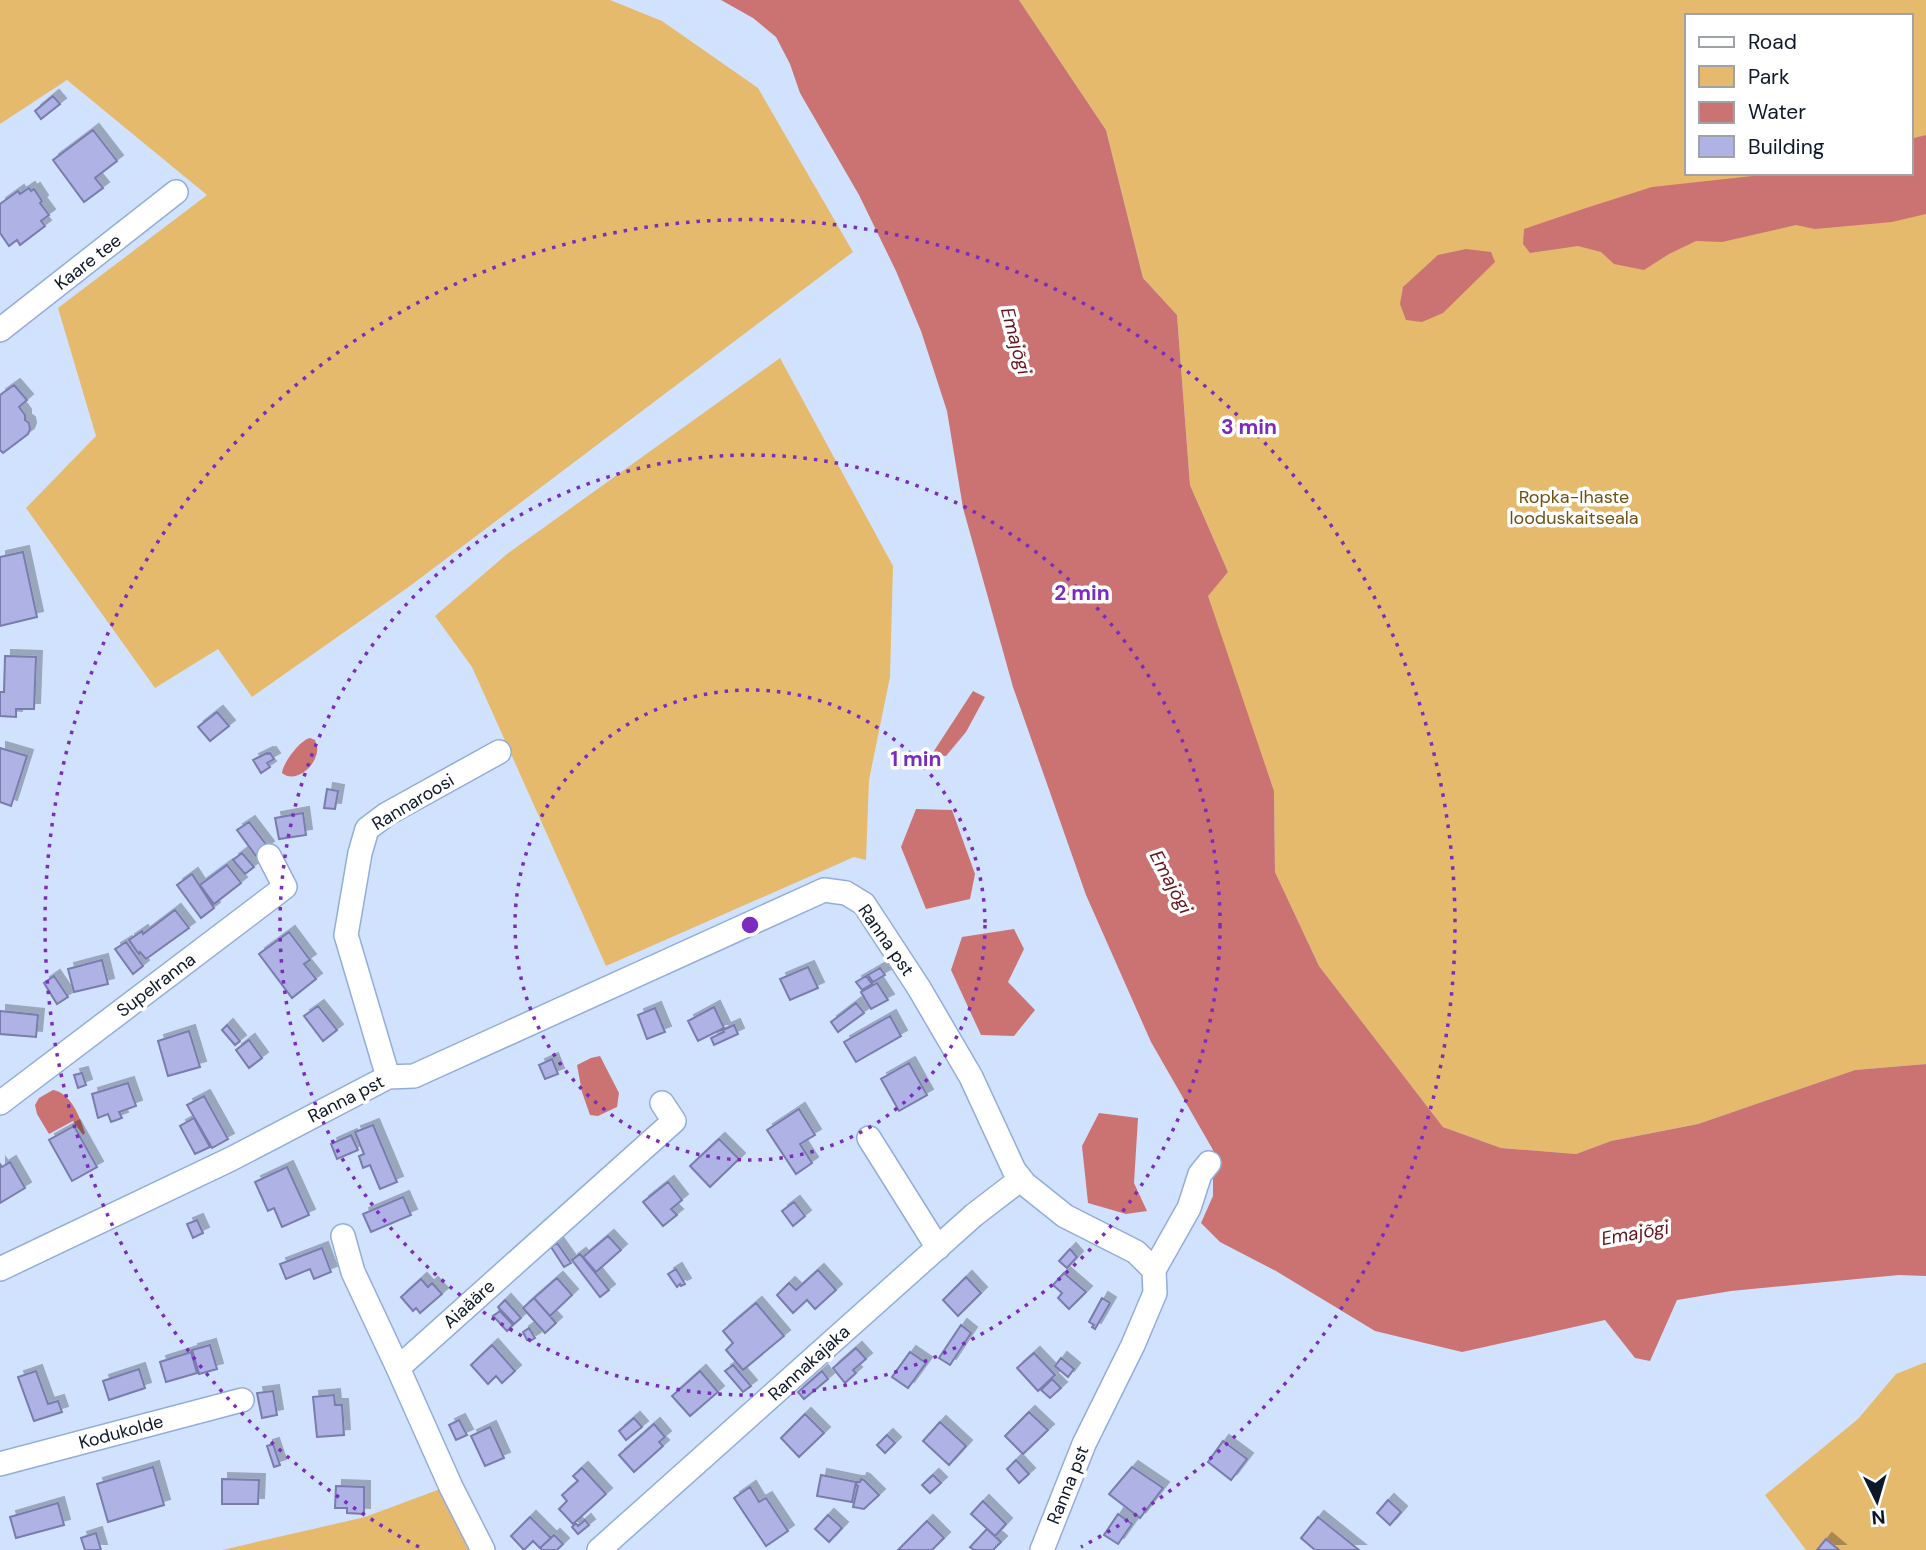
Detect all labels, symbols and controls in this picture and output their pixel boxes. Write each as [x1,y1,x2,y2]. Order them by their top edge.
legend [1685,14,1912,175]
text: Road [1748,28,1797,56]
text: Park [1748,63,1790,91]
text: Water [1748,98,1806,126]
text: Building [1748,133,1825,161]
street label: Kaare tee [50,228,126,296]
water label: Emajõgi [995,305,1037,378]
text: 3 min [1221,413,1277,441]
park label: Ropka-Ihaste looduskaitseala [1509,485,1639,530]
text: 2 min [1054,579,1110,607]
text: 1 min [890,745,942,773]
street label: Rannaroosi [368,768,458,836]
water label: Emajõgi [1144,846,1198,918]
street label: Ranna pst [853,899,919,981]
centre of rings [738,913,762,937]
street label: Supelranna [112,947,200,1023]
street label: Ranna pst [304,1070,388,1128]
water label: Emajõgi [1599,1215,1671,1251]
street label: Aiaääre [438,1274,500,1334]
street label: Rannakajaka [763,1320,855,1406]
street label: Kodukolde [76,1409,166,1455]
street label: Ranna pst [1041,1442,1095,1528]
north arrow [1842,1466,1912,1536]
text: N [1870,1504,1886,1530]

